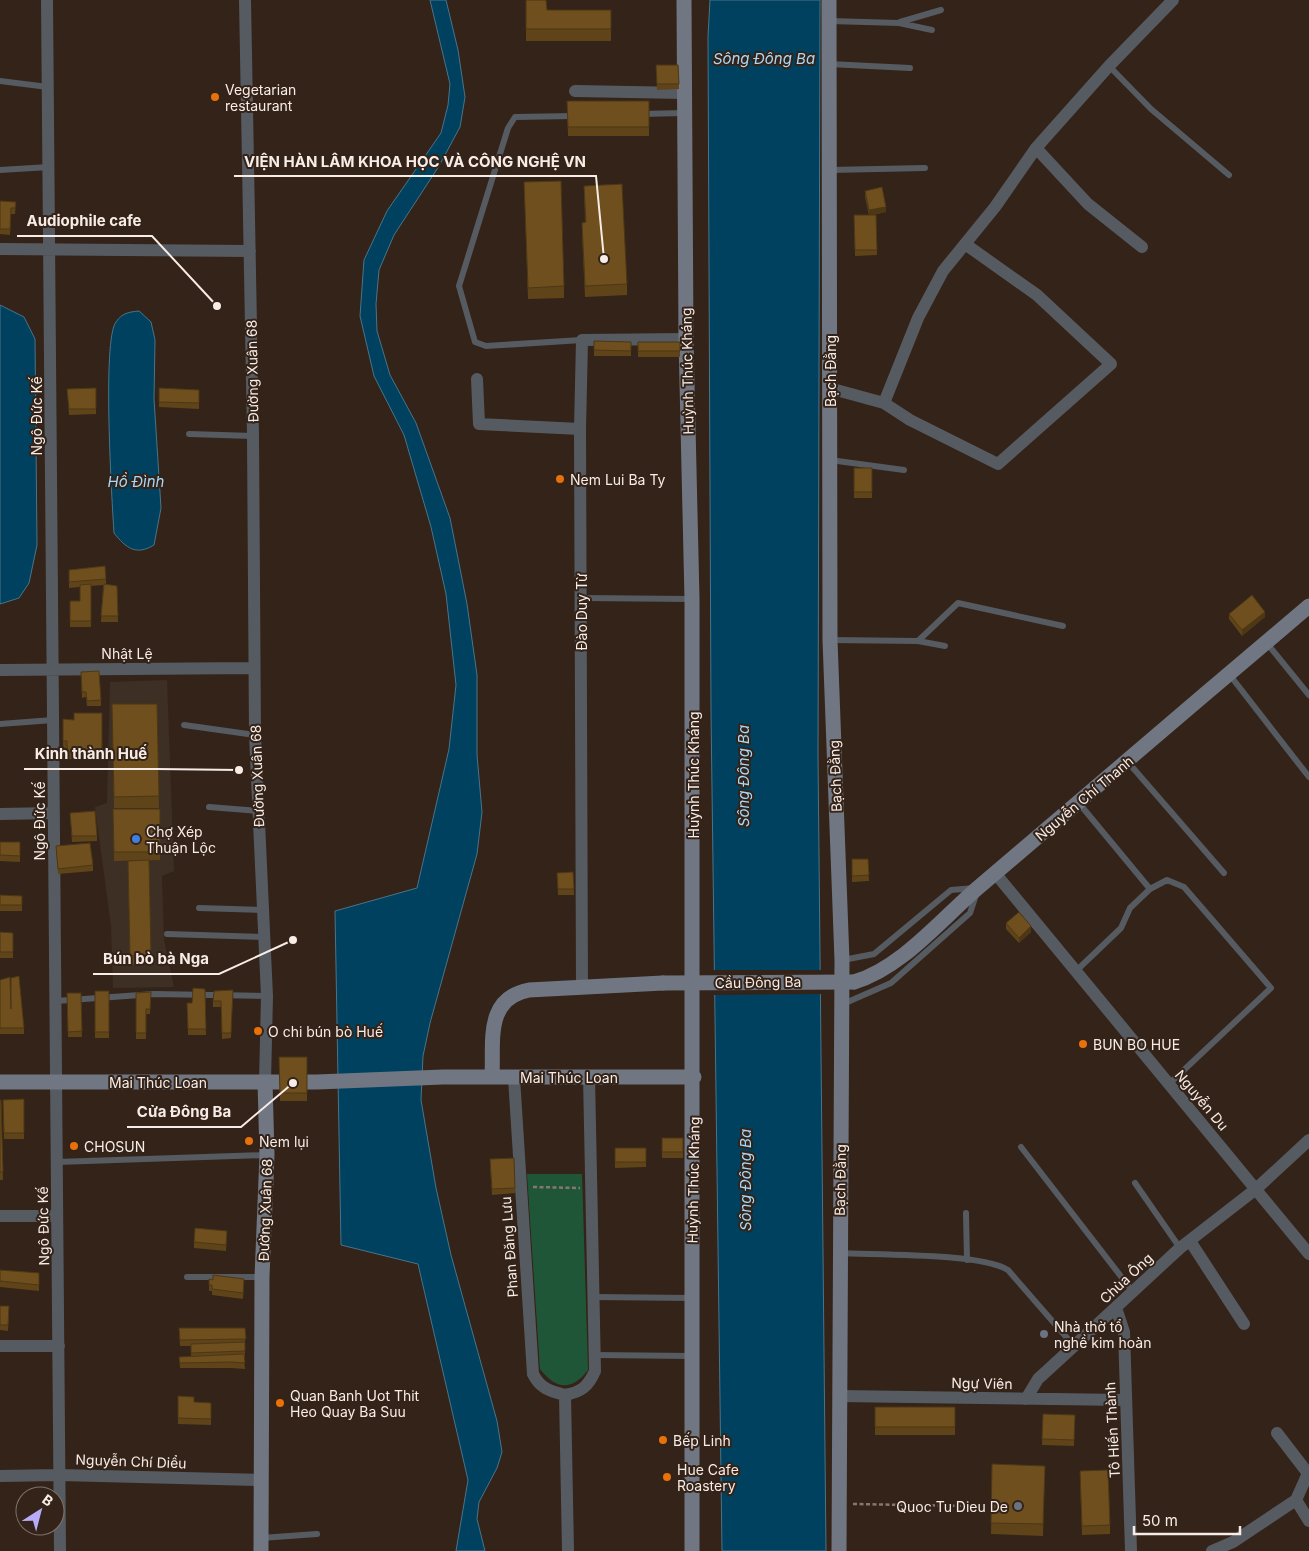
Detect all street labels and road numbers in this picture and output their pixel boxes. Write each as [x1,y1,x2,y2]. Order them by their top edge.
street label: Huỳnh Thúc Kháng [677,307,697,435]
street label: Đường Xuân 68 [243,320,261,422]
street label: Bạch Đằng [822,335,839,407]
street label: Ngô Đức Kế [28,376,45,456]
street label: Đào Duy Từ [573,573,590,651]
street label: Nhật Lệ [101,645,153,662]
street label: Huỳnh Thúc Kháng [685,712,702,838]
street label: Đường Xuân 68 [247,724,267,828]
street label: Bạch Đằng [825,740,845,812]
street label: Nguyễn Chí Thanh [1031,752,1137,844]
street label: Ngô Đức Kế [31,781,48,861]
street label: Cầu Đông Ba [715,973,801,991]
street label: Nguyễn Du [1172,1066,1232,1134]
street label: Mai Thúc Loan [520,1069,618,1086]
street label: Mai Thúc Loan [109,1074,207,1091]
street label: Huỳnh Thúc Kháng [683,1116,703,1244]
street label: Bạch Đằng [831,1144,849,1216]
street label: Đường Xuân 68 [255,1158,275,1262]
street label: Ngô Đức Kế [34,1186,52,1266]
street label: Phan Đăng Lưu [497,1196,521,1298]
street label: Chùa Ông [1096,1249,1156,1307]
street label: Ngự Viên [951,1374,1013,1392]
street label: Tô Hiến Thành [1101,1382,1123,1478]
street label: Nguyễn Chí Diểu [75,1451,187,1471]

